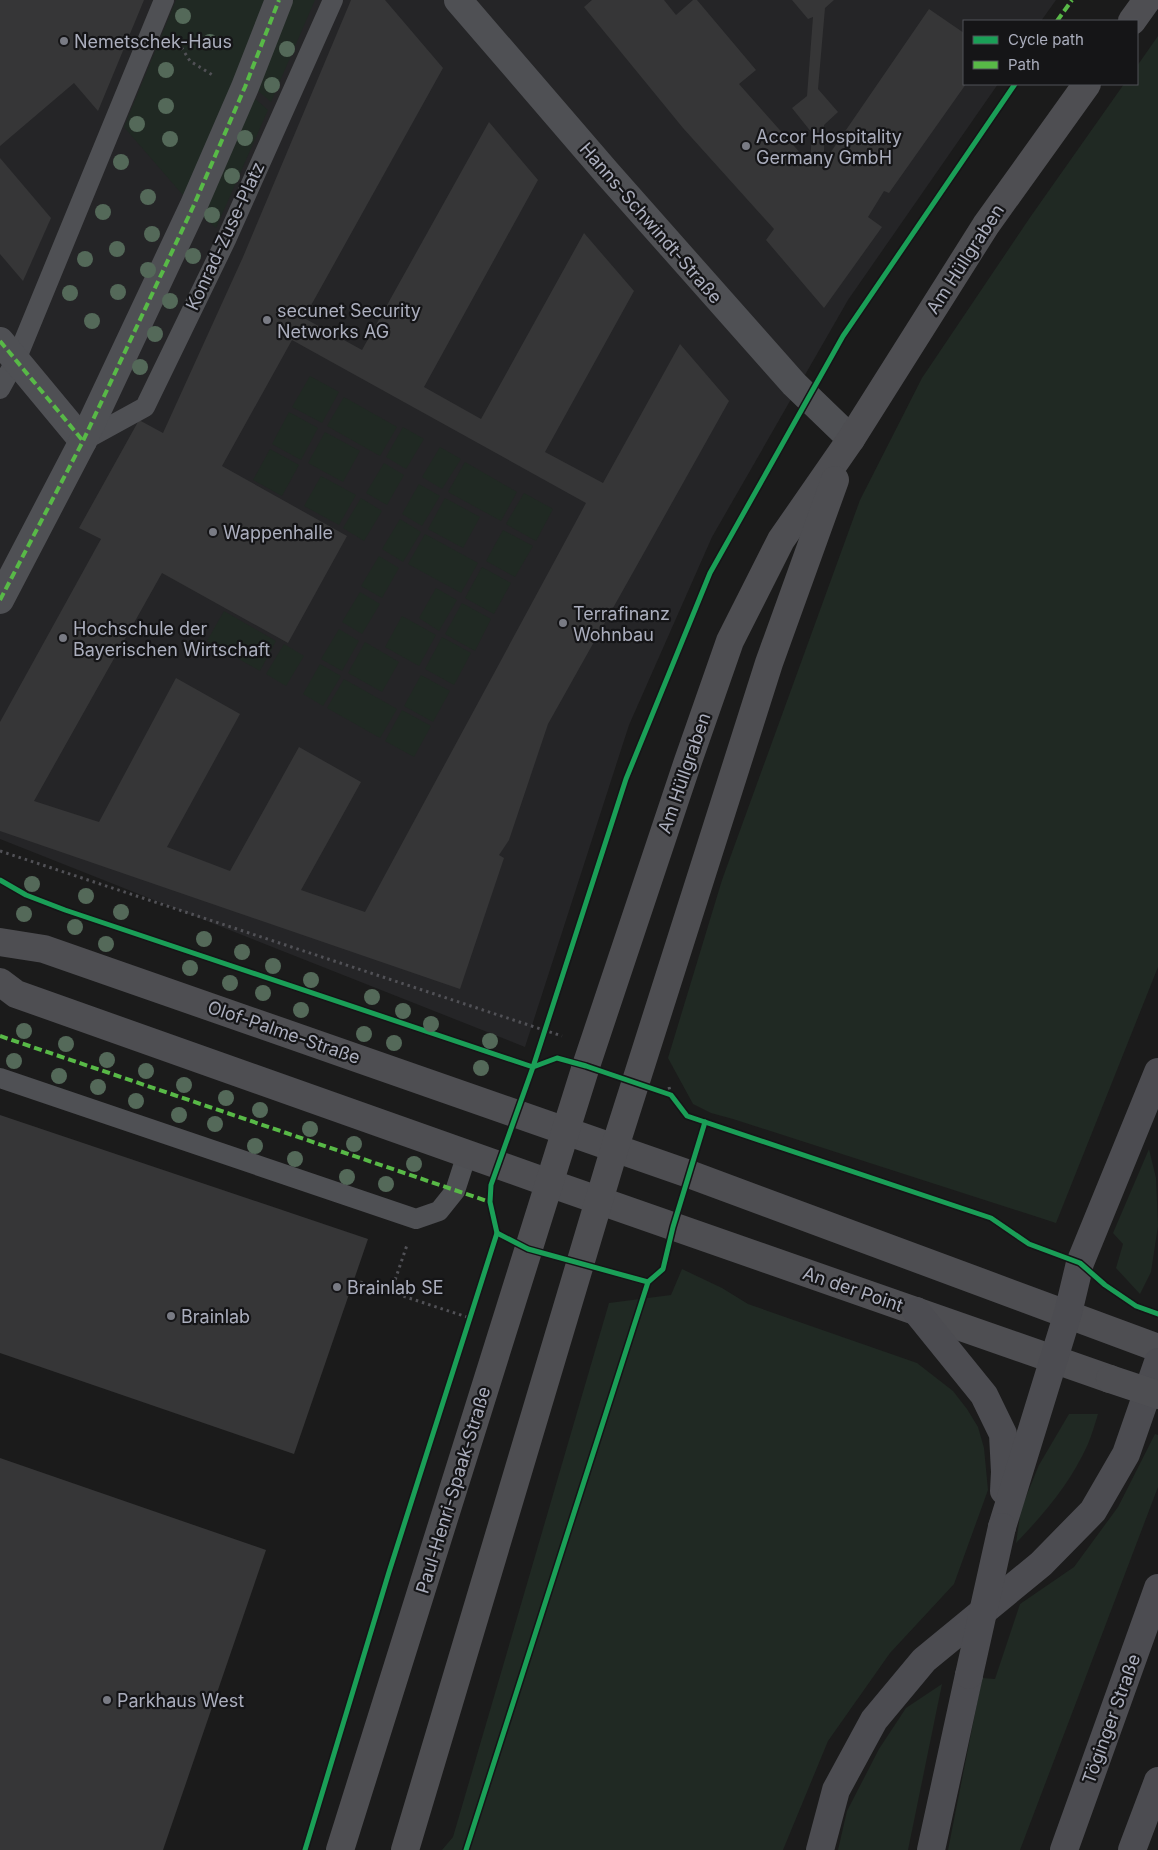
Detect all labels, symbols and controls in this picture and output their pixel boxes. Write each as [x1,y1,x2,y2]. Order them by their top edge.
legend [963,20,1138,85]
text: Cycle path [1008,30,1084,49]
place label: Nemetschek-Haus [74,31,232,52]
marker: Nemetschek-Haus [58,35,70,47]
text: Path [1008,55,1040,74]
place label: Accor Hospitality Germany GmbH [756,126,902,168]
street label: Hanns-Schwindt-Straße [576,138,726,308]
marker: Accor Hospitality Germany GmbH [740,140,752,152]
street label: Konrad-Zuse-Platz [181,159,269,313]
street label: Am Hüllgraben [922,200,1008,318]
place label: secunet Security Networks AG [277,300,421,342]
marker: secunet Security Networks AG [261,314,273,326]
place label: Wappenhalle [223,522,333,543]
marker: Wappenhalle [207,526,219,538]
place label: Terrafinanz Wohnbau [573,603,670,645]
marker: Terrafinanz Wohnbau [557,617,569,629]
place label: Hochschule der Bayerischen Wirtschaft [73,618,270,660]
marker: Hochschule der Bayerischen Wirtschaft [57,632,69,644]
street label: Am Hüllgraben [654,710,714,836]
street label: Olof-Palme-Straße [205,996,363,1068]
street label: An der Point [800,1262,906,1316]
place label: Brainlab SE [347,1277,444,1298]
marker: Brainlab SE [331,1281,343,1293]
place label: Brainlab [181,1306,250,1327]
marker: Brainlab [165,1310,177,1322]
street label: Paul-Henri-Spaak-Straße [411,1384,495,1596]
street label: Töginger Straße [1078,1651,1144,1787]
place label: Parkhaus West [117,1690,244,1711]
marker: Parkhaus West [101,1694,113,1706]

